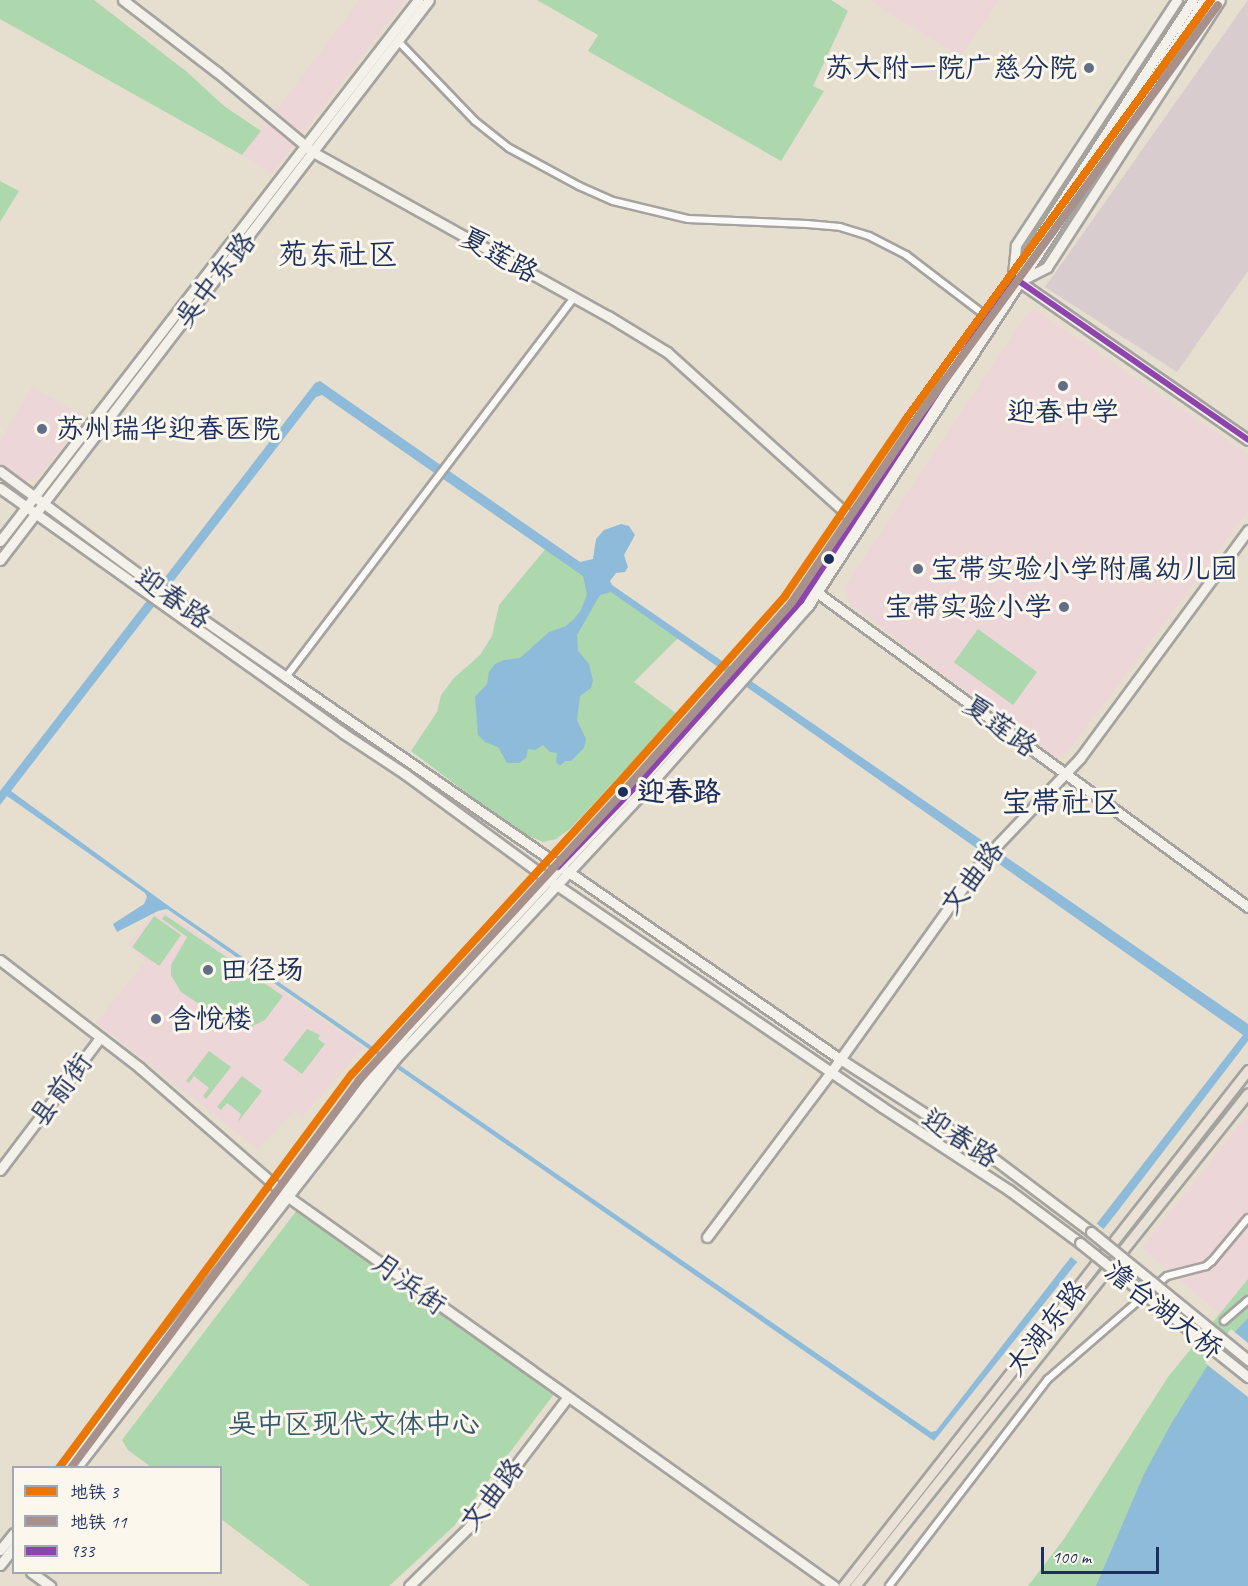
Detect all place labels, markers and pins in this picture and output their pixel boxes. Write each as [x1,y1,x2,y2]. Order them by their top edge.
place label: 苏大附一院广慈分院 [825,51,1077,85]
marker: 苏大附一院广慈分院 [1082,61,1096,75]
marker: 迎春中学 [1056,379,1070,393]
place label: 迎春中学 [1007,395,1119,429]
place label: 苏州瑞华迎春医院 [56,412,280,446]
marker: 苏州瑞华迎春医院 [33,420,51,438]
place label: 宝带实验小学附属幼儿园 [930,552,1238,586]
unlabelled marker [823,553,835,565]
marker: 宝带实验小学附属幼儿园 [911,562,925,576]
place label: 宝带实验小学 [884,590,1052,624]
marker: 宝带实验小学 [1057,600,1071,614]
place label: 迎春路 [637,775,721,809]
marker: 迎春路 [614,783,632,801]
place label: 田径场 [220,953,304,987]
marker: 田径场 [201,963,215,977]
place label: 含悦楼 [168,1002,252,1036]
marker: 含悦楼 [149,1012,163,1026]

